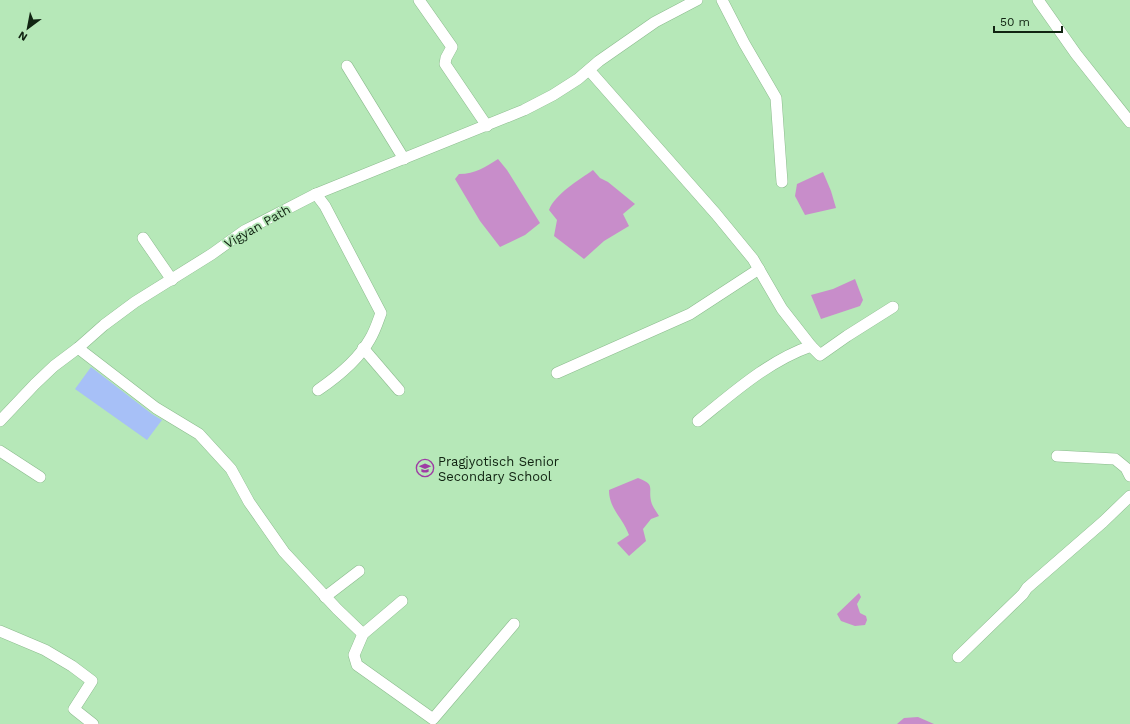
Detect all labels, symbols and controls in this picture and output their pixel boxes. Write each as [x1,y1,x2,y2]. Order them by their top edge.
north arrow [8,8,48,48]
scale bar [994,8,1062,34]
text: 50 m [1000,15,1030,29]
text: N [16,28,30,44]
street label: Vigyan Path [222,202,293,251]
place label: Pragjyotisch Senior Secondary School [438,454,559,484]
school or university icon: Pragjyotisch Senior Secondary School [415,458,435,478]

